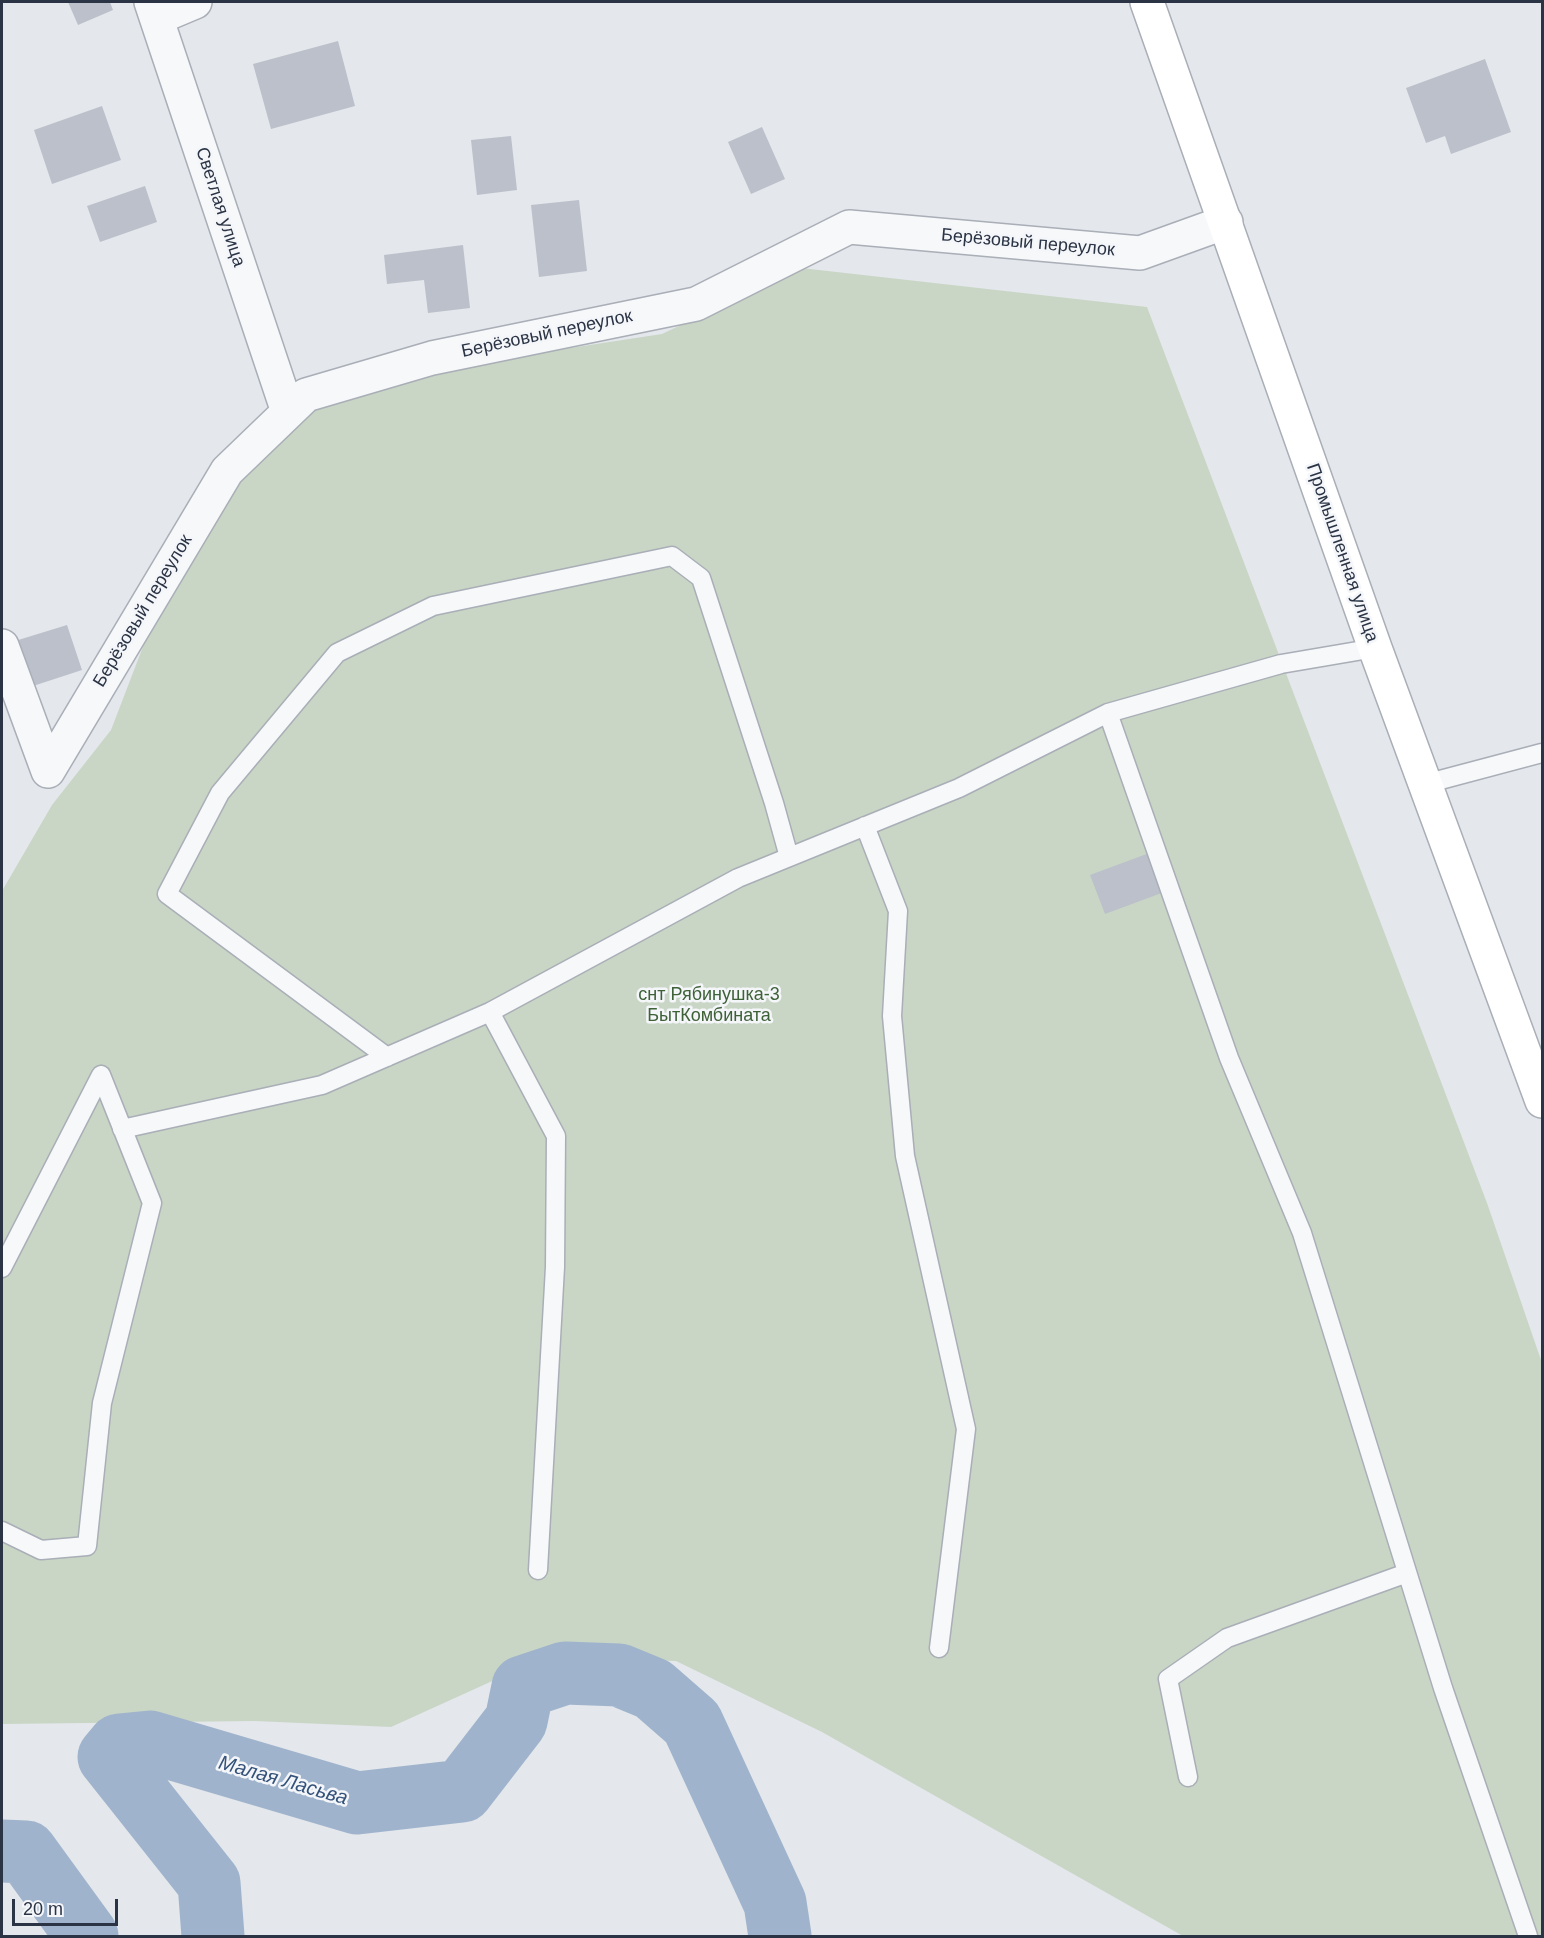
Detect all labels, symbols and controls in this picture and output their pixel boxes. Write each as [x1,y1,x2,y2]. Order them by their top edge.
street label: Светлая улица [191,145,249,269]
street label: Берёзовый переулок [940,225,1116,261]
street label: Берёзовый переулок [460,305,634,363]
street label: Промышленная улица [1301,461,1383,645]
street label: Берёзовый переулок [89,531,197,691]
park label: снт Рябинушка-3 БытКомбината [638,984,780,1026]
water label: Малая Ласьва [216,1751,350,1811]
scale bar [15,1887,122,1925]
text: 20 m [23,1899,63,1919]

